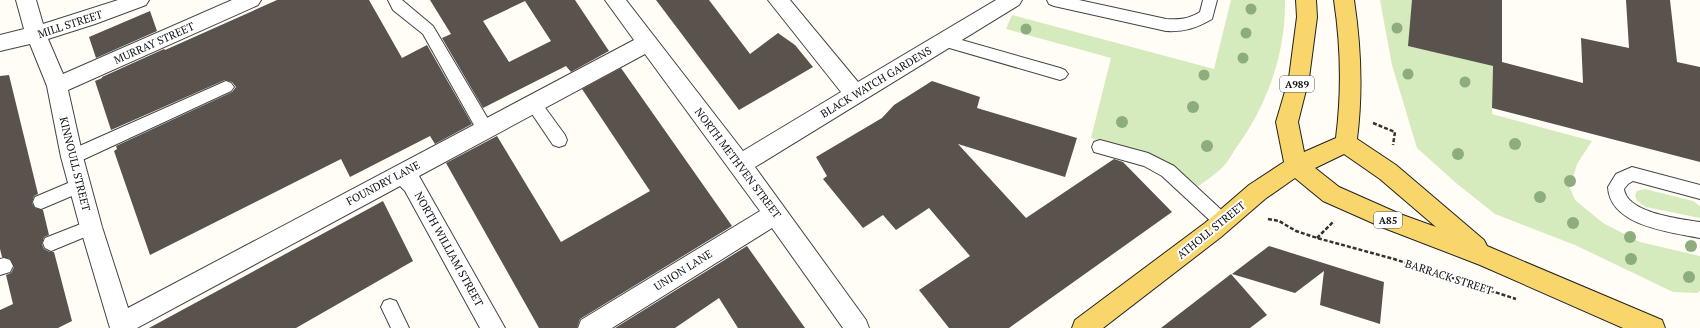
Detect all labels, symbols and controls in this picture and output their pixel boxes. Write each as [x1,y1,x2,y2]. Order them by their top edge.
street label: MILL STREET [36,7,104,41]
street label: MURRAY STREET [112,19,197,67]
street label: BLACK WATCH GARDENS [818,43,934,121]
road number: A989 [1280,76,1314,92]
street label: NORTH METHVEN STREET [692,105,784,221]
street label: KINNOULL STREET [57,115,94,213]
street label: FOUNDRY LANE [344,158,422,208]
street label: NORTH WILLIAM STREET [412,189,487,309]
street label: ATHOLL STREET [1174,198,1248,262]
road number: A85 [1374,212,1402,228]
street label: UNION LANE [651,247,715,293]
street label: BARRACK STREET [1403,256,1495,298]

